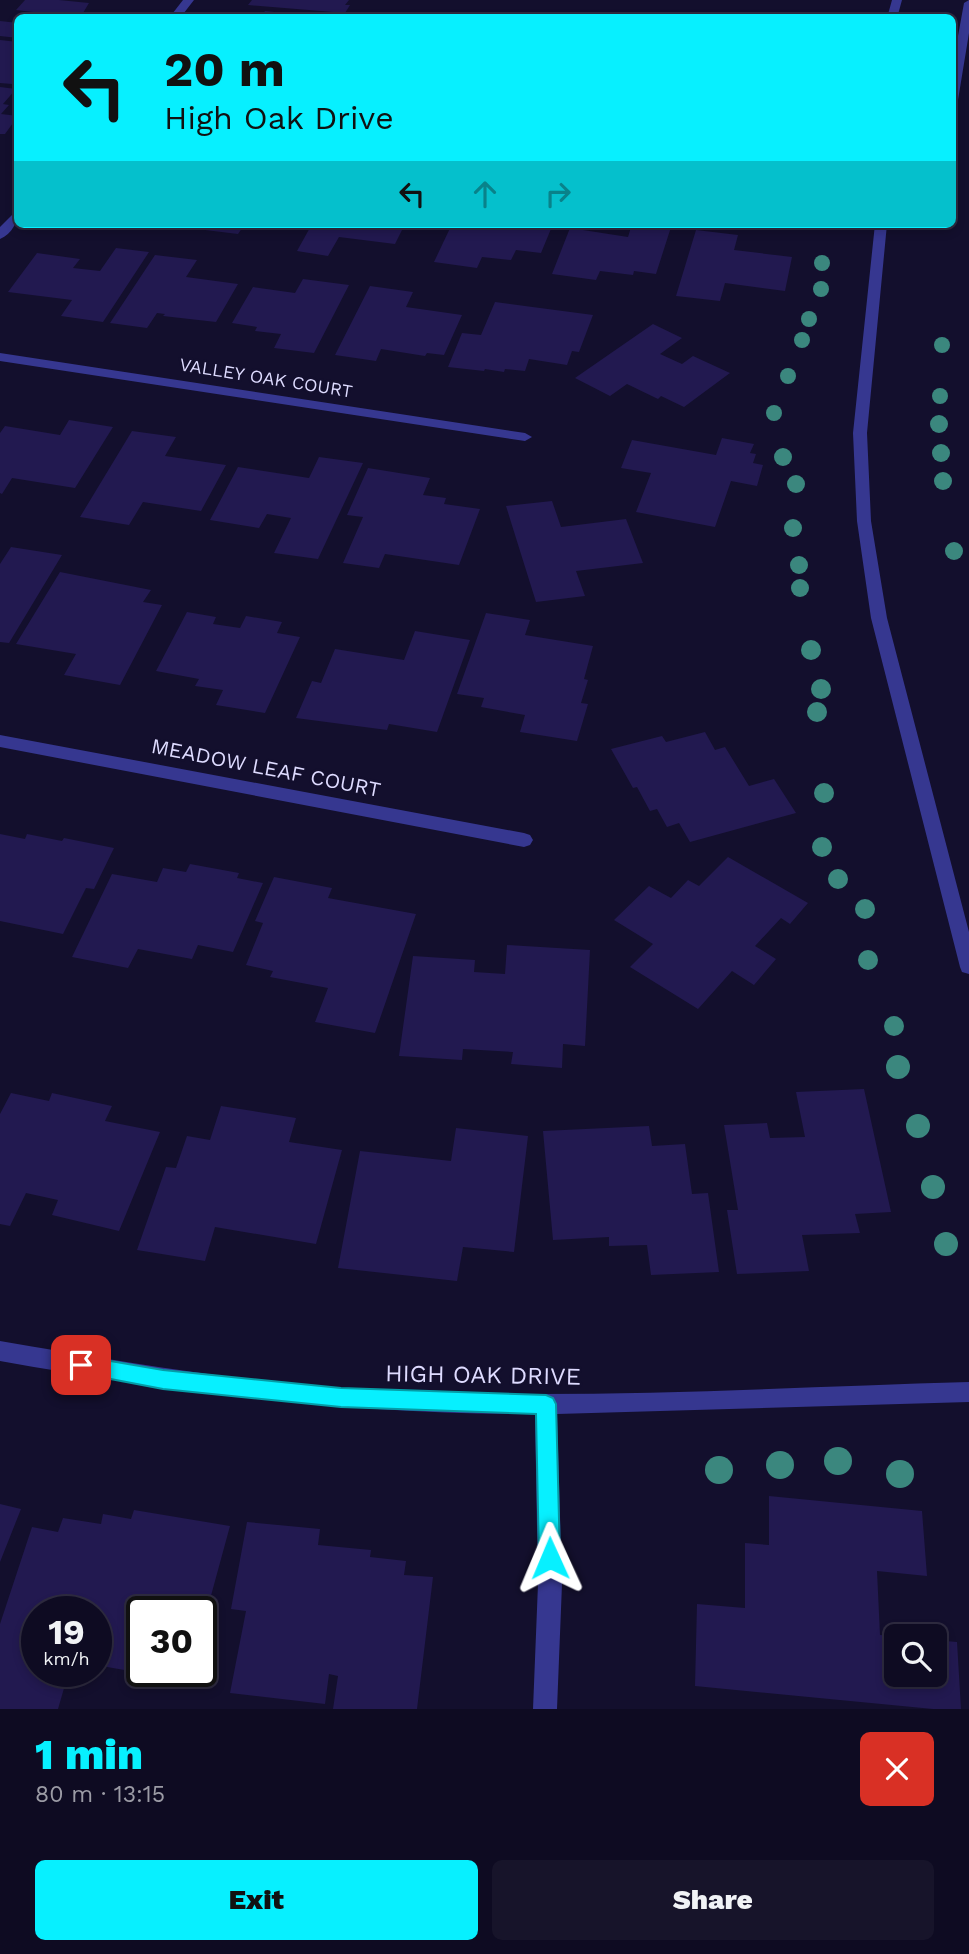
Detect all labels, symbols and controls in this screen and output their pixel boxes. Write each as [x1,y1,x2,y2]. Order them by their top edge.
text: 20 m [164,40,285,98]
icon: left [49,42,140,133]
text: High Oak Drive [164,99,394,137]
icon: left [393,175,431,213]
icon: ahead [466,175,504,213]
icon: right [539,175,577,213]
street label: VALLEY OAK COURT [178,353,354,402]
street label: MEADOW LEAF COURT [149,733,383,802]
pin [51,1335,111,1395]
icon: arrive [62,1346,100,1384]
street label: HIGH OAK DRIVE [385,1359,581,1391]
position arrow [513,1521,587,1595]
speed limit sign: 30 [126,1596,217,1687]
text: 19 [48,1611,85,1653]
map controls [884,1624,947,1687]
button: search [884,1624,947,1687]
text: km/h [43,1648,90,1669]
text: 1 min [35,1730,143,1779]
button: close [860,1732,934,1806]
text: 80 m · 13:15 [35,1781,165,1808]
button: Exit [35,1860,478,1940]
button: Share [492,1860,934,1940]

